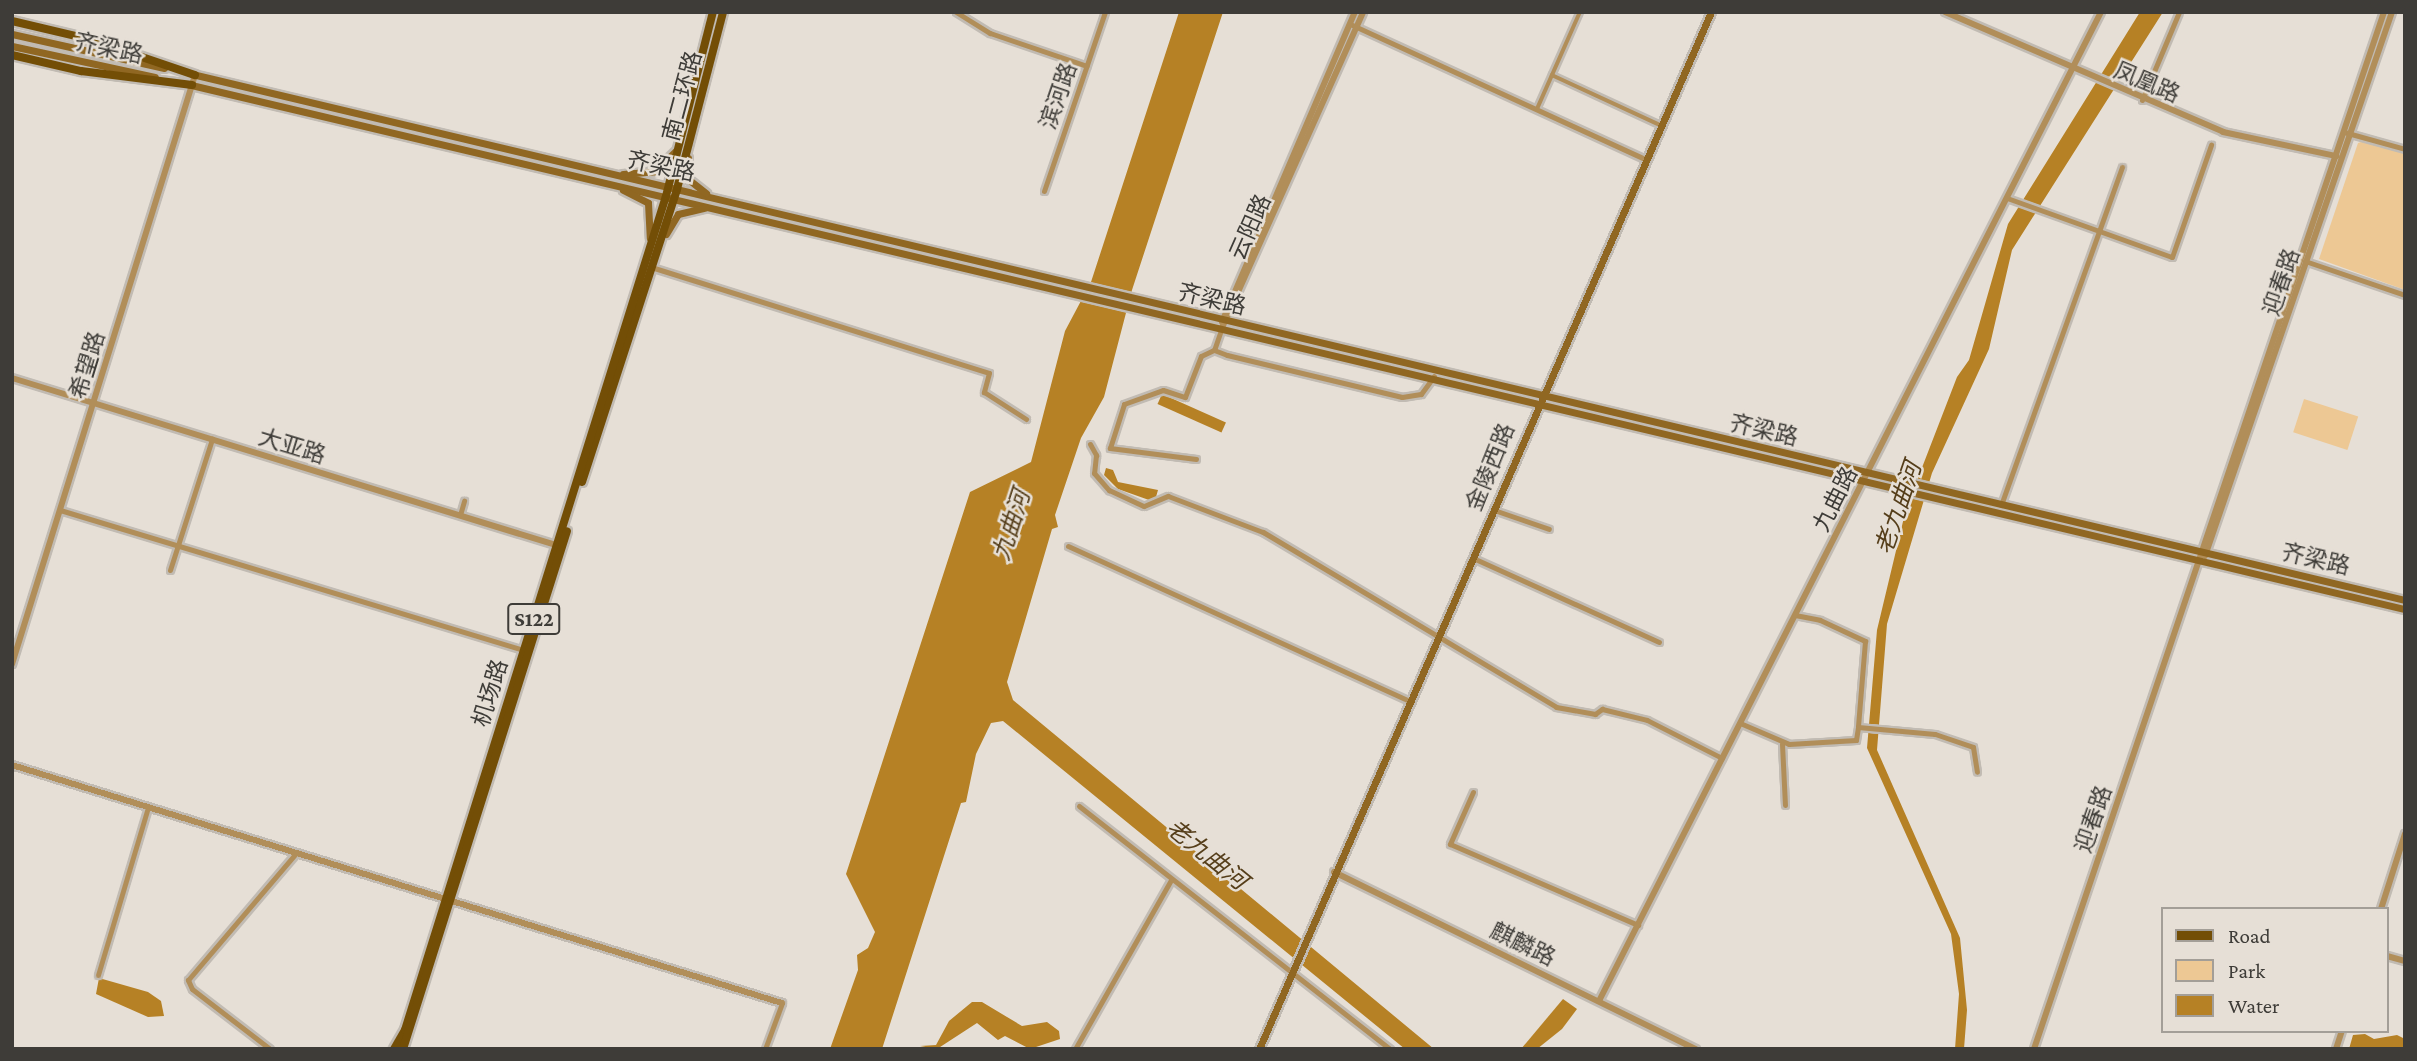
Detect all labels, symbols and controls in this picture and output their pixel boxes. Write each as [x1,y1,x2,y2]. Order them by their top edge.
street label: 齐梁路 [72,27,146,69]
street label: 南二环路 [657,48,707,144]
street label: 凤凰路 [2110,56,2184,108]
street label: 滨河路 [1034,59,1082,133]
street label: 齐梁路 [624,145,698,187]
street label: 云阳路 [1223,190,1277,264]
street label: 迎春路 [2257,245,2305,319]
street label: 齐梁路 [1175,278,1249,320]
street label: 希望路 [64,328,110,402]
street label: 齐梁路 [1727,409,1801,451]
street label: 金陵西路 [1460,419,1520,515]
street label: 大亚路 [255,423,329,469]
water label: 老九曲河 [1869,458,1927,558]
street label: 九曲路 [1807,462,1863,536]
water label: 九曲河 [986,486,1036,564]
street label: 齐梁路 [2279,538,2353,580]
road number: S122 [506,602,562,636]
street label: 机场路 [467,656,513,730]
street label: 迎春路 [2069,782,2117,856]
water label: 老九曲河 [1161,813,1253,895]
legend [2162,907,2389,1033]
street label: 麒麟路 [1486,916,1560,972]
text: Road [2228,924,2271,948]
text: Park [2228,959,2265,983]
text: Water [2228,994,2280,1018]

